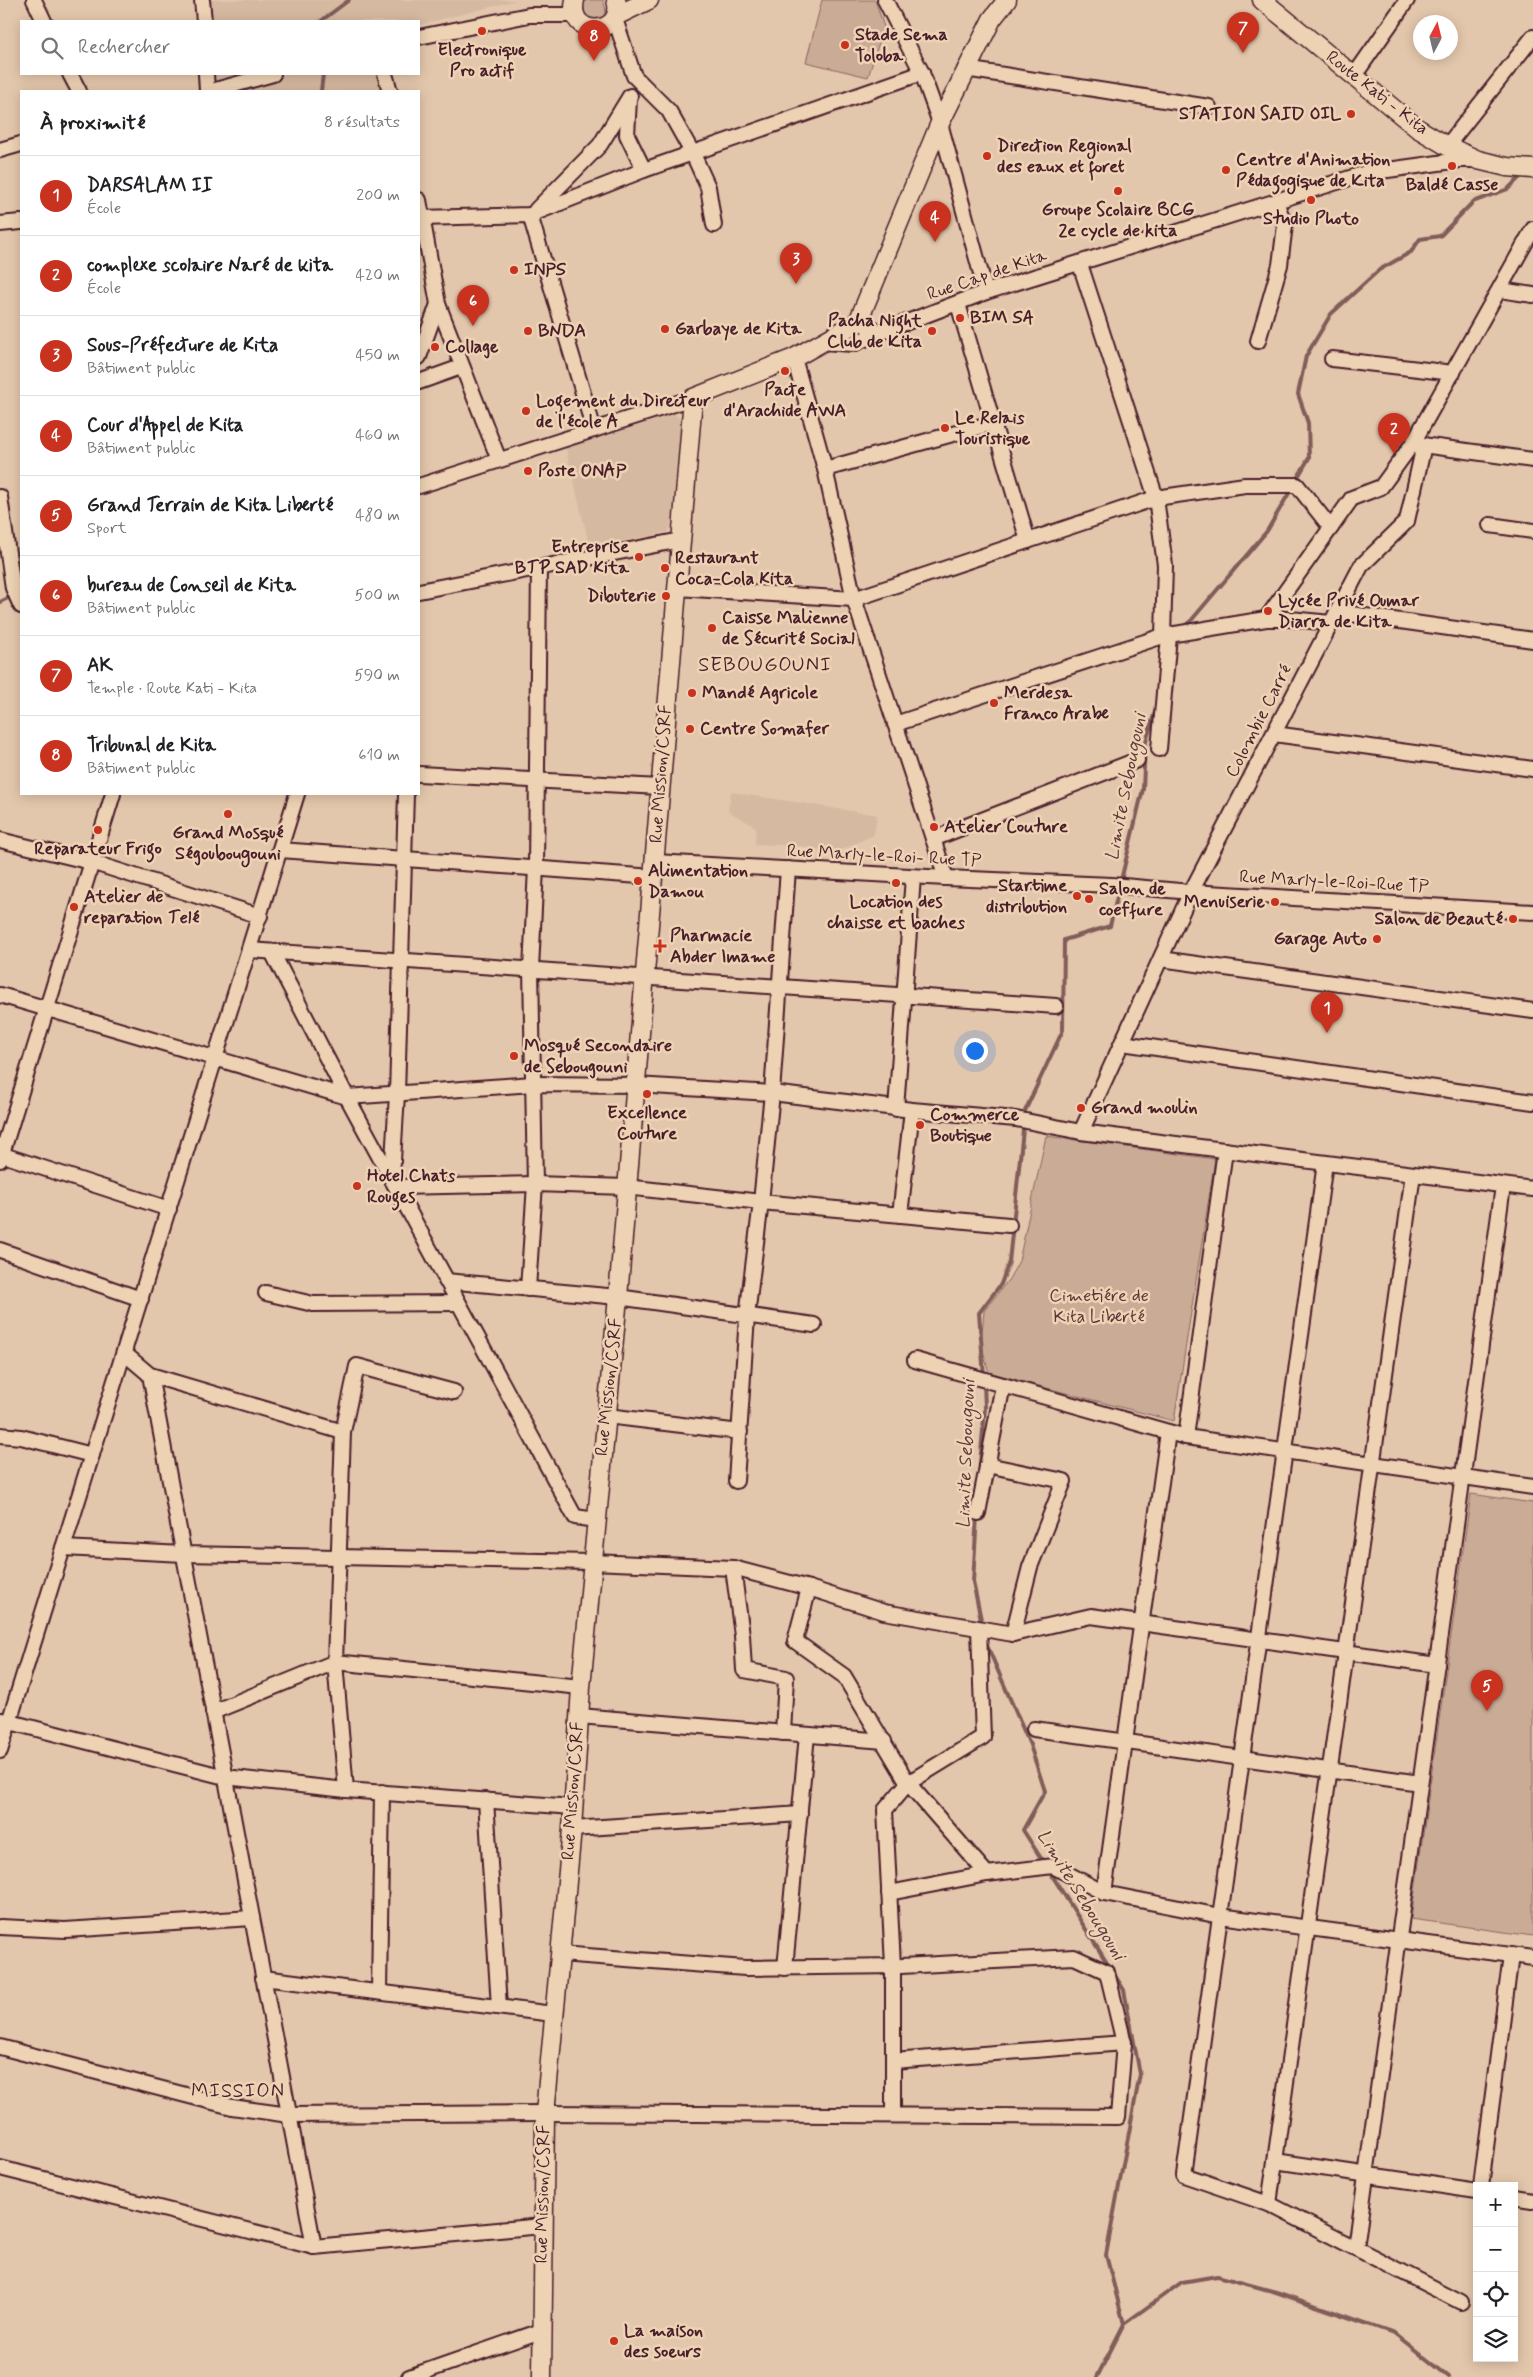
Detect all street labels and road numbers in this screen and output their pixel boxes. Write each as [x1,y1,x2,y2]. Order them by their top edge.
street label: Route Kati - Kita [1321,45,1433,141]
street label: Rue Cap de Kita [924,243,1050,307]
street label: Colombie Carré [1220,660,1298,782]
street label: Rue Mission/CSRF [644,704,678,844]
street label: Rue Marly-le-Roi- Rue TP [786,839,983,873]
street label: Rue Marly-le-Roi-Rue TP [1239,865,1430,899]
street label: Rue Mission/CSRF [590,1317,628,1457]
street label: Rue Mission/CSRF [556,1721,590,1861]
street label: Rue Mission/CSRF [530,2124,556,2264]

